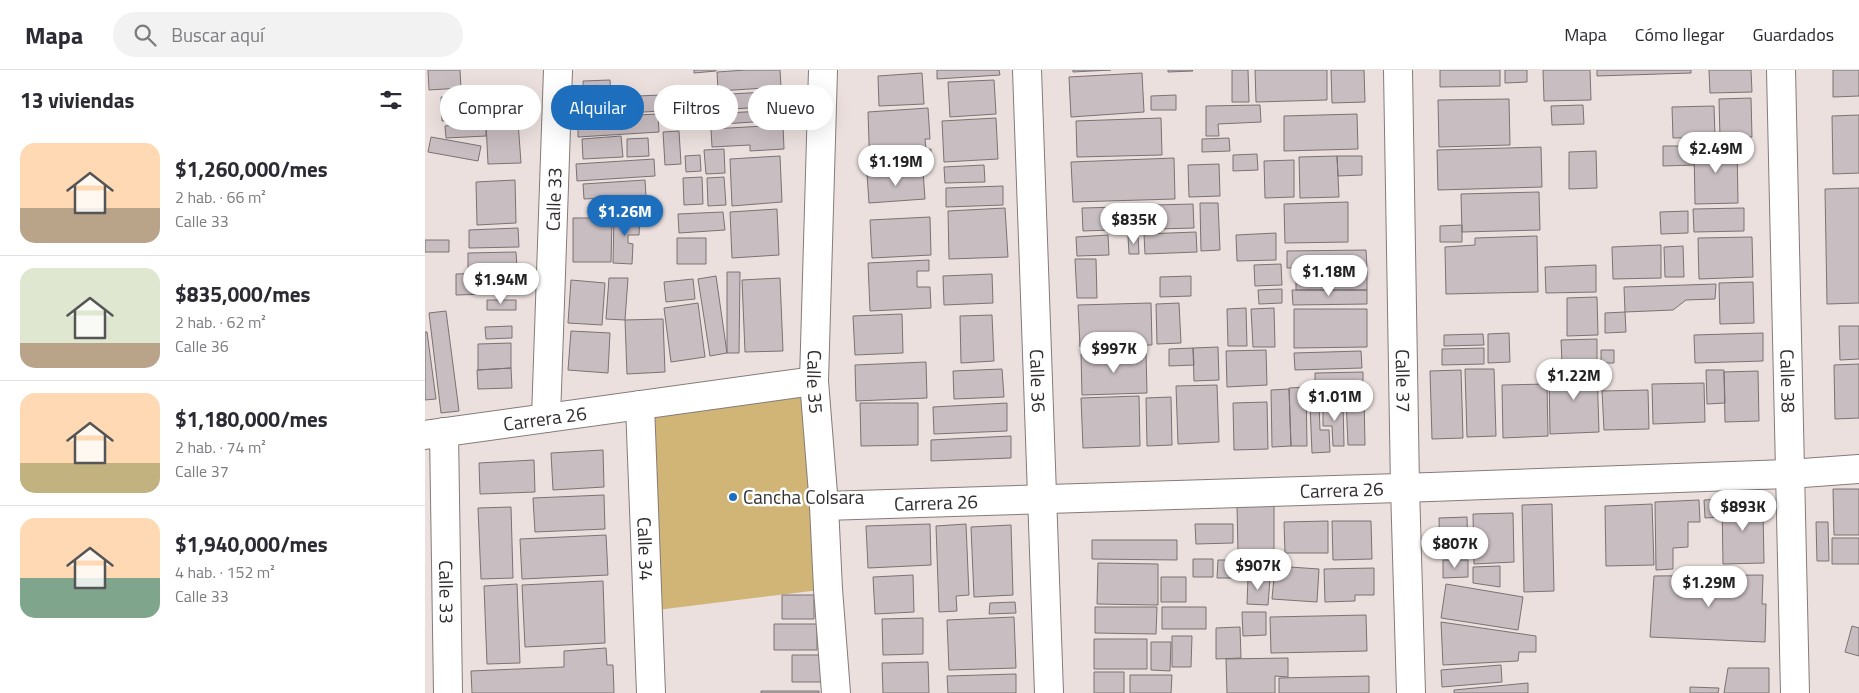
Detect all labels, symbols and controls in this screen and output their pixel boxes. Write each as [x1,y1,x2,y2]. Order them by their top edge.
search box [113,12,463,57]
text: Mapa [25,17,83,53]
text: Buscar aquí [171,20,264,49]
icon: search [131,21,159,49]
text: Mapa [1564,21,1607,48]
text: Cómo llegar [1635,21,1724,48]
text: Guardados [1752,21,1834,48]
text: 13 viviendas [20,84,134,116]
chip: Comprar [440,85,541,130]
chip: Alquilar [551,85,644,130]
chip: Filtros [654,85,738,130]
chip: Nuevo [748,85,833,130]
icon: filters [377,86,405,114]
pin: $2.49M [1675,132,1757,174]
text: $2.49M [1689,136,1743,160]
pin: $1.19M [855,144,937,187]
text: $1.19M [869,149,923,173]
text: $1,260,000/mes [175,153,328,185]
icon: home [60,163,120,223]
street label: Calle 33 [537,167,569,231]
text: 2 hab. · 66 m² [175,185,266,209]
pin: $1.26M [584,194,666,237]
text: $1.26M [598,199,652,223]
pin: $835K [1099,202,1169,245]
text: $835K [1111,207,1157,231]
text: Calle 33 [175,209,229,233]
pin: $1.18M [1288,254,1370,297]
text: $1.18M [1302,259,1356,283]
pin: $1.94M [460,262,542,305]
text: $1.94M [474,267,528,291]
text: $835,000/mes [175,278,310,310]
icon: home [60,288,120,348]
text: 2 hab. · 62 m² [175,310,266,334]
pin: $997K [1079,332,1149,374]
text: Calle 36 [175,334,229,358]
text: $997K [1091,336,1137,360]
street label: Calle 36 [1023,348,1054,413]
street label: Calle 37 [1389,349,1419,413]
street label: Calle 38 [1773,349,1804,413]
street label: Calle 35 [800,350,832,415]
pin: $1.22M [1533,358,1615,401]
text: $1.22M [1547,363,1601,387]
pin: $1.01M [1294,380,1376,422]
text: $1.01M [1308,384,1362,408]
street label: Carrera 26 [501,398,588,438]
text: $1,180,000/mes [175,403,328,435]
icon: home [60,413,120,473]
text: 2 hab. · 74 m² [175,435,266,459]
text: Calle 37 [175,459,229,483]
street label: Carrera 26 [1299,473,1384,505]
place label: Cancha Colsara [743,482,865,511]
street label: Carrera 26 [893,486,978,518]
pin: $893K [1708,490,1778,532]
marker: Cancha Colsara [727,491,739,503]
text: $893K [1720,494,1766,518]
street label: Calle 34 [630,516,662,581]
pin: $807K [1420,526,1490,569]
text: $1,940,000/mes [175,528,328,560]
text: $807K [1432,531,1478,555]
icon: home [60,538,120,598]
pin: $907K [1223,548,1293,591]
text: $907K [1235,553,1281,577]
text: 4 hab. · 152 m² [175,560,275,584]
street label: Calle 33 [432,560,462,624]
pin: $1.29M [1668,566,1750,608]
text: $1.29M [1682,570,1736,594]
text: Calle 33 [175,584,229,608]

